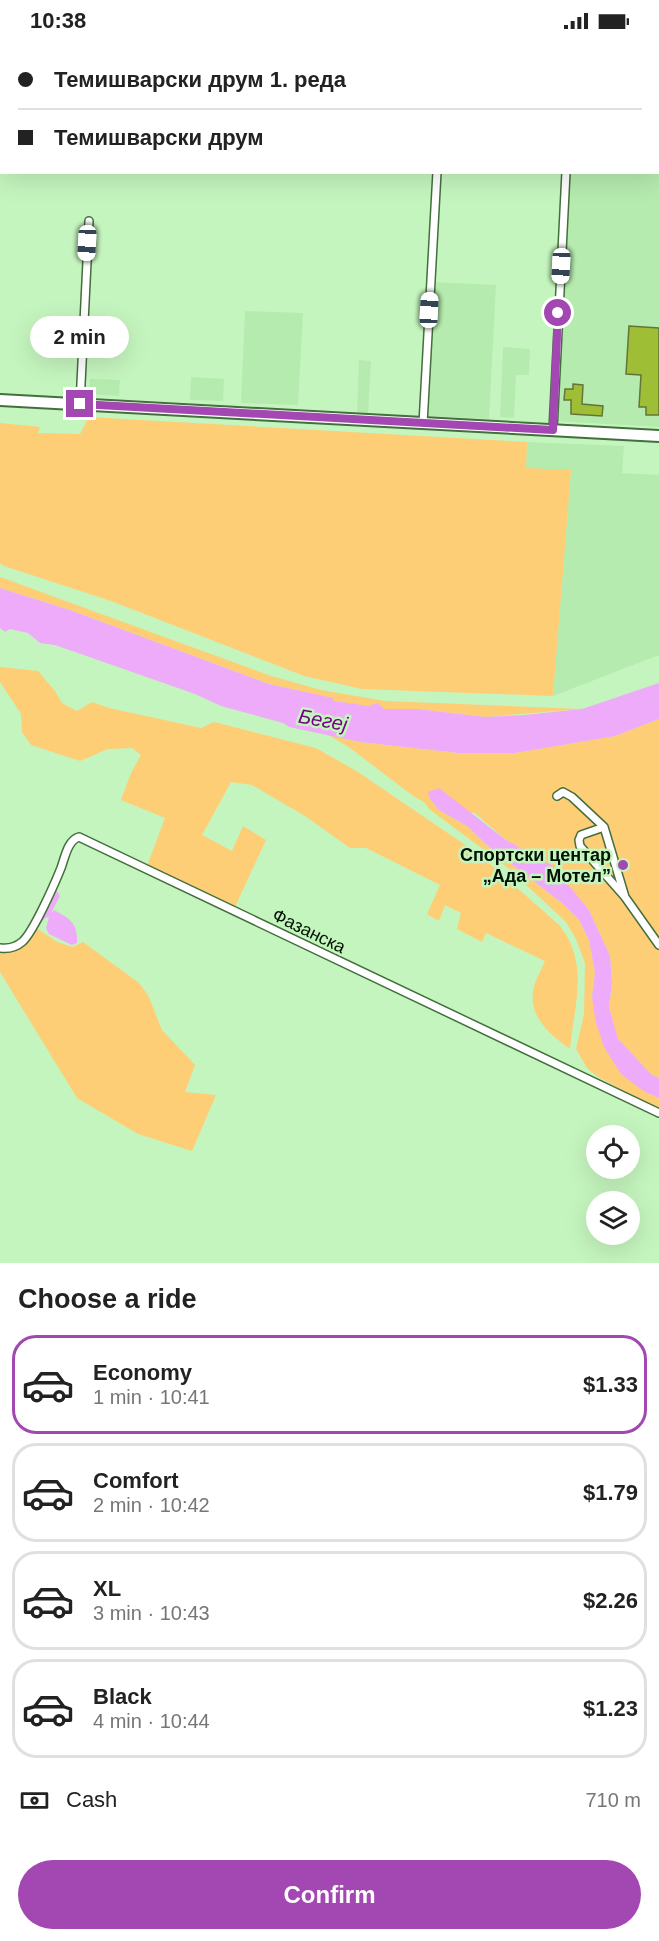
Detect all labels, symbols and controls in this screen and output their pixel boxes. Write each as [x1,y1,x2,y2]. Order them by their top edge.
text: 10:38 [30,8,86,33]
text: Темишварски друм 1. реда [54,67,346,92]
text: Темишварски друм [54,125,264,150]
car [77,225,97,261]
car [551,248,571,284]
car [419,292,439,328]
route start [544,299,571,326]
callout: 2 min [31,317,130,359]
text: 2 min [53,326,106,348]
route end [66,390,93,417]
water label: Бегеј [297,705,350,735]
place label: Спортски центар „Ада – Мотел” [460,845,611,886]
marker: Спортски центар „Ада – Мотел” [616,858,630,872]
street label: Фазанска [269,905,350,958]
map controls [586,1125,640,1245]
button: locate [586,1125,640,1179]
button: layers [586,1191,640,1245]
text: Choose a ride [18,1284,197,1314]
icon: car [21,1358,75,1412]
text: Economy [93,1360,192,1385]
text: $1.33 [583,1372,638,1397]
text: 1 min · 10:41 [93,1386,210,1408]
icon: car [21,1466,75,1520]
text: Comfort [93,1468,179,1493]
text: $1.79 [583,1480,638,1505]
text: 2 min · 10:42 [93,1494,210,1516]
icon: car [21,1574,75,1628]
text: XL [93,1576,121,1601]
text: $2.26 [583,1588,638,1613]
text: 3 min · 10:43 [93,1602,210,1624]
icon: car [21,1682,75,1736]
text: Black [93,1684,152,1709]
text: $1.23 [583,1696,638,1721]
text: 4 min · 10:44 [93,1710,210,1732]
icon: cash [18,1784,51,1817]
text: Cash [66,1787,117,1812]
text: 710 m [585,1789,641,1811]
button: Confirm [18,1860,641,1929]

